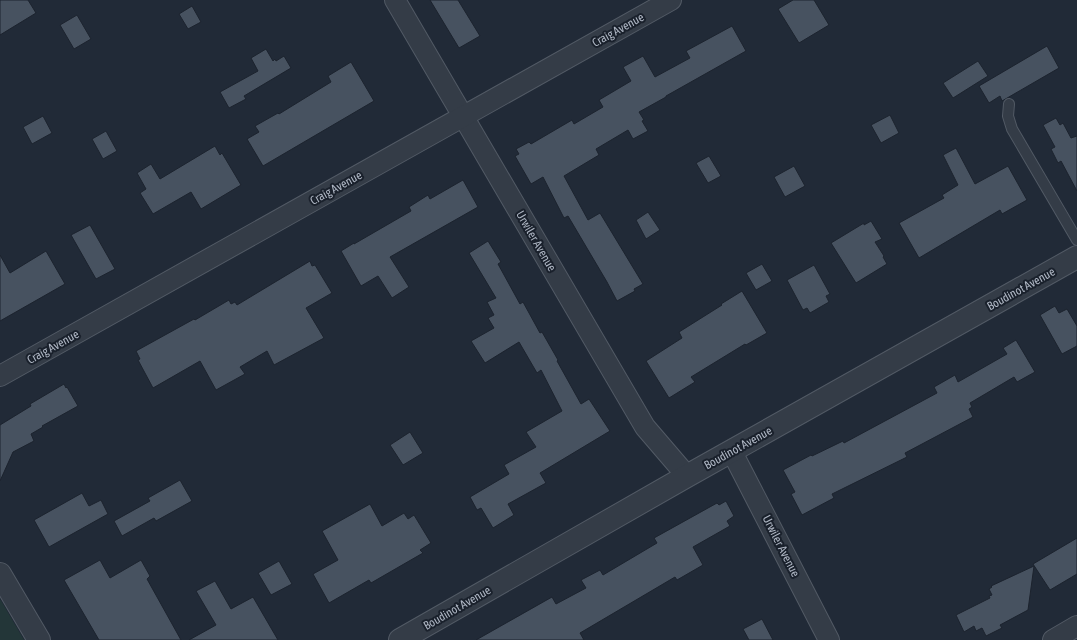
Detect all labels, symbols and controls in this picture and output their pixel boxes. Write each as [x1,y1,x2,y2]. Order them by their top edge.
street label: Craig Avenue [590,10,646,50]
street label: Craig Avenue [308,168,364,208]
street label: Urwiler Avenue [513,208,559,274]
street label: Boudinot Avenue [985,265,1057,313]
street label: Craig Avenue [25,327,81,367]
street label: Boudinot Avenue [702,424,774,472]
street label: Urwiler Avenue [759,513,803,579]
street label: Boudinot Avenue [421,583,493,633]

